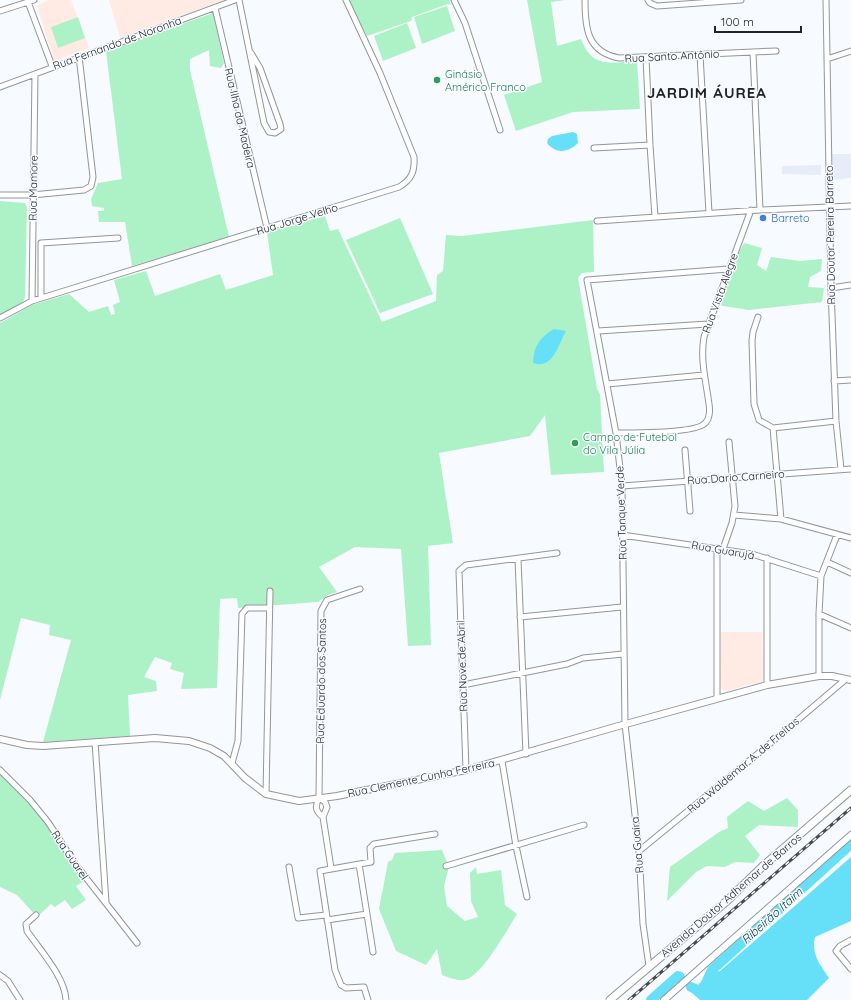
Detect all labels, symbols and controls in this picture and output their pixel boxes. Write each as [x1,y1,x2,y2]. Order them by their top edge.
scale bar [715,8,801,34]
street label: Rua Fernando de Noronha [51,13,183,73]
text: 100 m [721,14,754,29]
street label: Rua Santo Antônio [624,47,720,65]
street label: Rua Ilha da Madeira [222,66,258,170]
place label: Ginásio Américo Franco [445,67,526,94]
marker: Ginásio Américo Franco [432,75,442,85]
district label: JARDIM ÁUREA [647,83,767,102]
street label: Rua Mamore [25,155,41,221]
street label: Rua Doutor Pereira Barreto [822,165,838,305]
street label: Rua Jorge Velho [254,200,340,238]
place label: Barreto [771,211,810,225]
marker: Barreto [758,213,768,223]
street label: Rua Vista Alegre [699,251,741,335]
place label: Campo de Futebol do Vila Júlia [583,430,677,457]
marker: Campo de Futebol do Vila Júlia [570,438,580,448]
street label: Rua Tanque Verde [612,466,630,560]
street label: Rua Dario Carneiro [687,467,786,487]
street label: Rua Guarujá [690,538,756,562]
street label: Rua Eduardo dos Santos [313,618,329,744]
street label: Rua Nove de Abril [453,620,471,712]
street label: Rua Waldemar A. de Freitas [684,714,802,816]
street label: Rua Clemente Cunha Ferreira [346,756,496,800]
street label: Rua Guaíra [628,816,646,874]
street label: Rua Guarel [48,828,92,882]
street label: Avenida Doutor Adhemar de Barros [658,830,804,960]
water label: Ribeirão Itaim [738,883,806,947]

